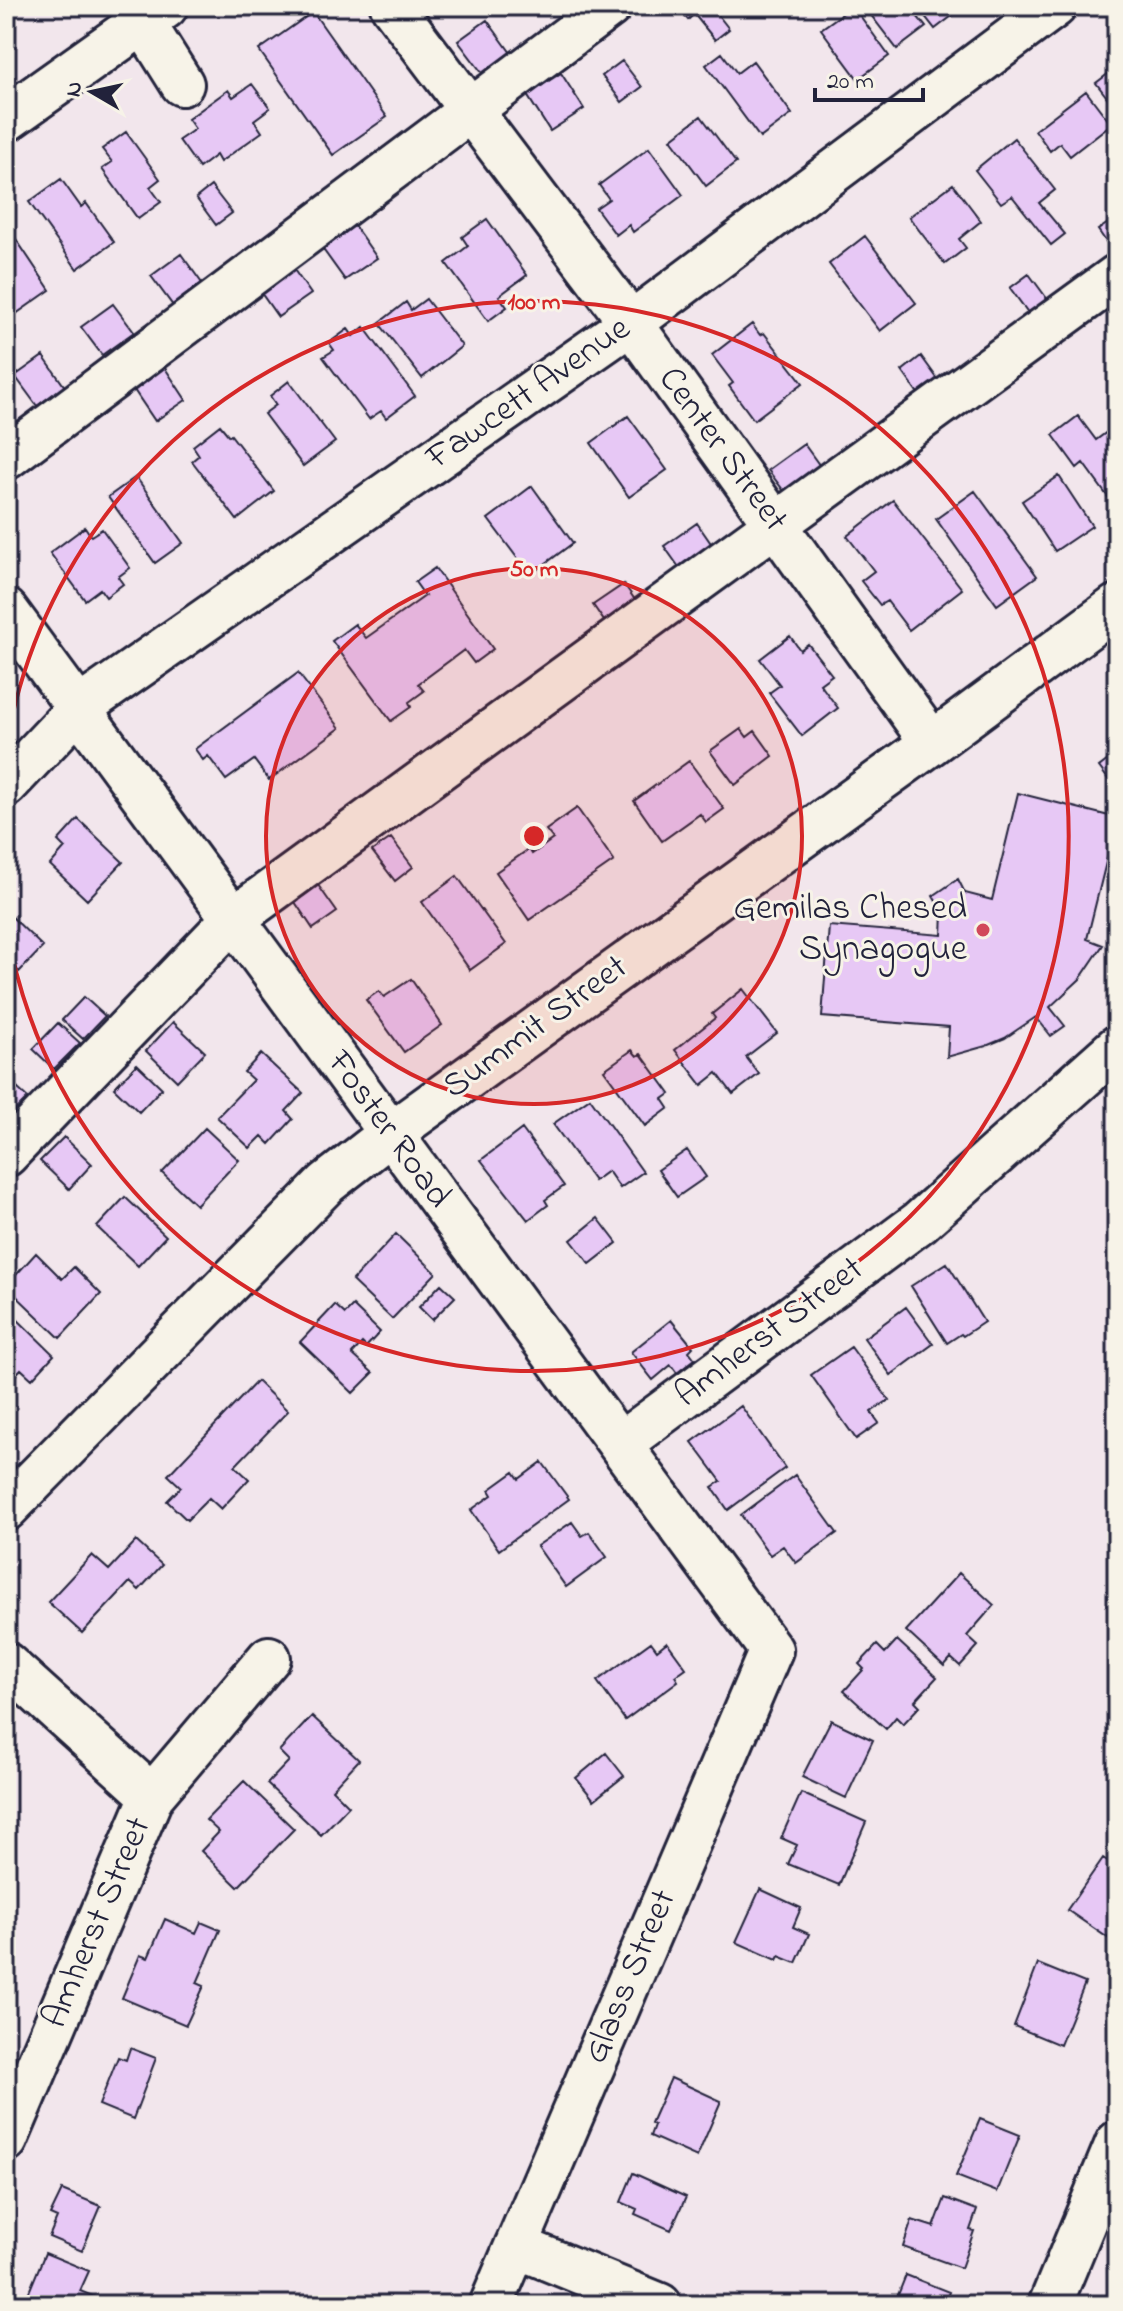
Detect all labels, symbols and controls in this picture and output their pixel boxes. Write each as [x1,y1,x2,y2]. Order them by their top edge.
north arrow [52,52,132,132]
scale bar [815,52,923,102]
text: 20 m [827,65,874,100]
text: N [58,79,92,99]
text: 100 m [508,286,561,321]
street label: Fawcett Avenue [415,303,643,485]
street label: Center Street [644,356,800,544]
text: 50 m [510,553,559,588]
centre of rings [520,822,548,850]
place label: Gemilas Chesed Synagogue [733,883,968,977]
marker: Gemilas Chesed Synagogue [974,921,992,939]
street label: Summit Street [432,943,640,1113]
street label: Foster Road [312,1039,463,1220]
street label: Amherst Street [664,1244,876,1422]
street label: Amherst Street [30,1809,166,2037]
street label: Glass Street [571,1882,691,2072]

